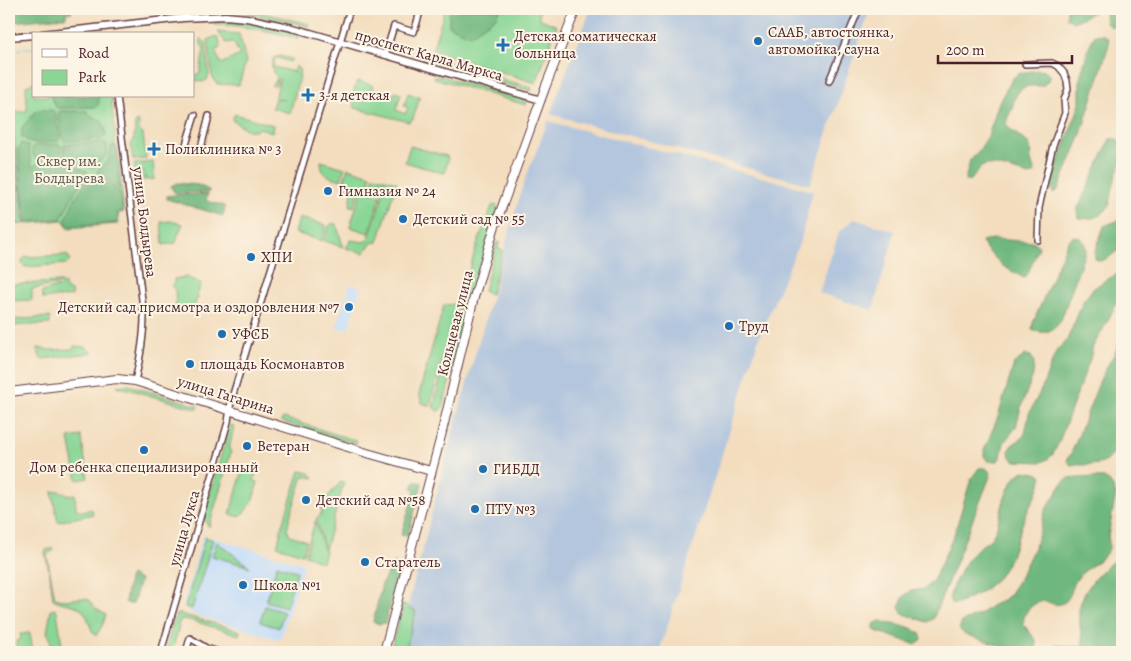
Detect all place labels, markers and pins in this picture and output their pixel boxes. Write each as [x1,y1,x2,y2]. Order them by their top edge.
place label: СААБ, автостоянка, автомойка, сауна [768,22,894,59]
place label: Детская соматическая больница [514,26,657,63]
marker: СААБ, автостоянка, автомойка, сауна [752,35,764,47]
marker: Детская соматическая больница [496,38,510,52]
place label: 3-я детская [319,85,390,105]
marker: 3-я детская [301,88,315,102]
place label: Поликлиника № 3 [165,139,282,159]
marker: Поликлиника № 3 [147,142,161,156]
place label: Гимназия № 24 [338,181,436,201]
marker: Гимназия № 24 [322,185,334,197]
place label: Детский сад № 55 [413,209,525,229]
marker: Детский сад № 55 [397,213,409,225]
place label: ХПИ [261,247,293,267]
marker: ХПИ [245,251,257,263]
place label: Детский сад присмотра и оздоровления №7 [58,297,340,317]
marker: Детский сад присмотра и оздоровления №7 [343,301,355,313]
place label: Труд [739,316,769,336]
marker: Труд [723,320,735,332]
place label: УФСБ [232,324,269,344]
marker: УФСБ [216,328,228,340]
place label: площадь Космонавтов [200,354,345,374]
marker: площадь Космонавтов [184,358,196,370]
place label: Ветеран [257,436,310,456]
marker: Ветеран [241,440,253,452]
marker: Дом ребенка специализированный [138,444,150,456]
place label: Дом ребенка специализированный [30,457,259,477]
place label: ГИБДД [493,459,540,479]
marker: ГИБДД [477,463,489,475]
place label: Детский сад №58 [316,490,426,510]
marker: Детский сад №58 [300,494,312,506]
place label: ПТУ №3 [485,499,536,519]
marker: ПТУ №3 [469,503,481,515]
place label: Старатель [375,552,441,572]
marker: Старатель [359,556,371,568]
place label: Школа №1 [253,575,321,595]
marker: Школа №1 [237,579,249,591]

